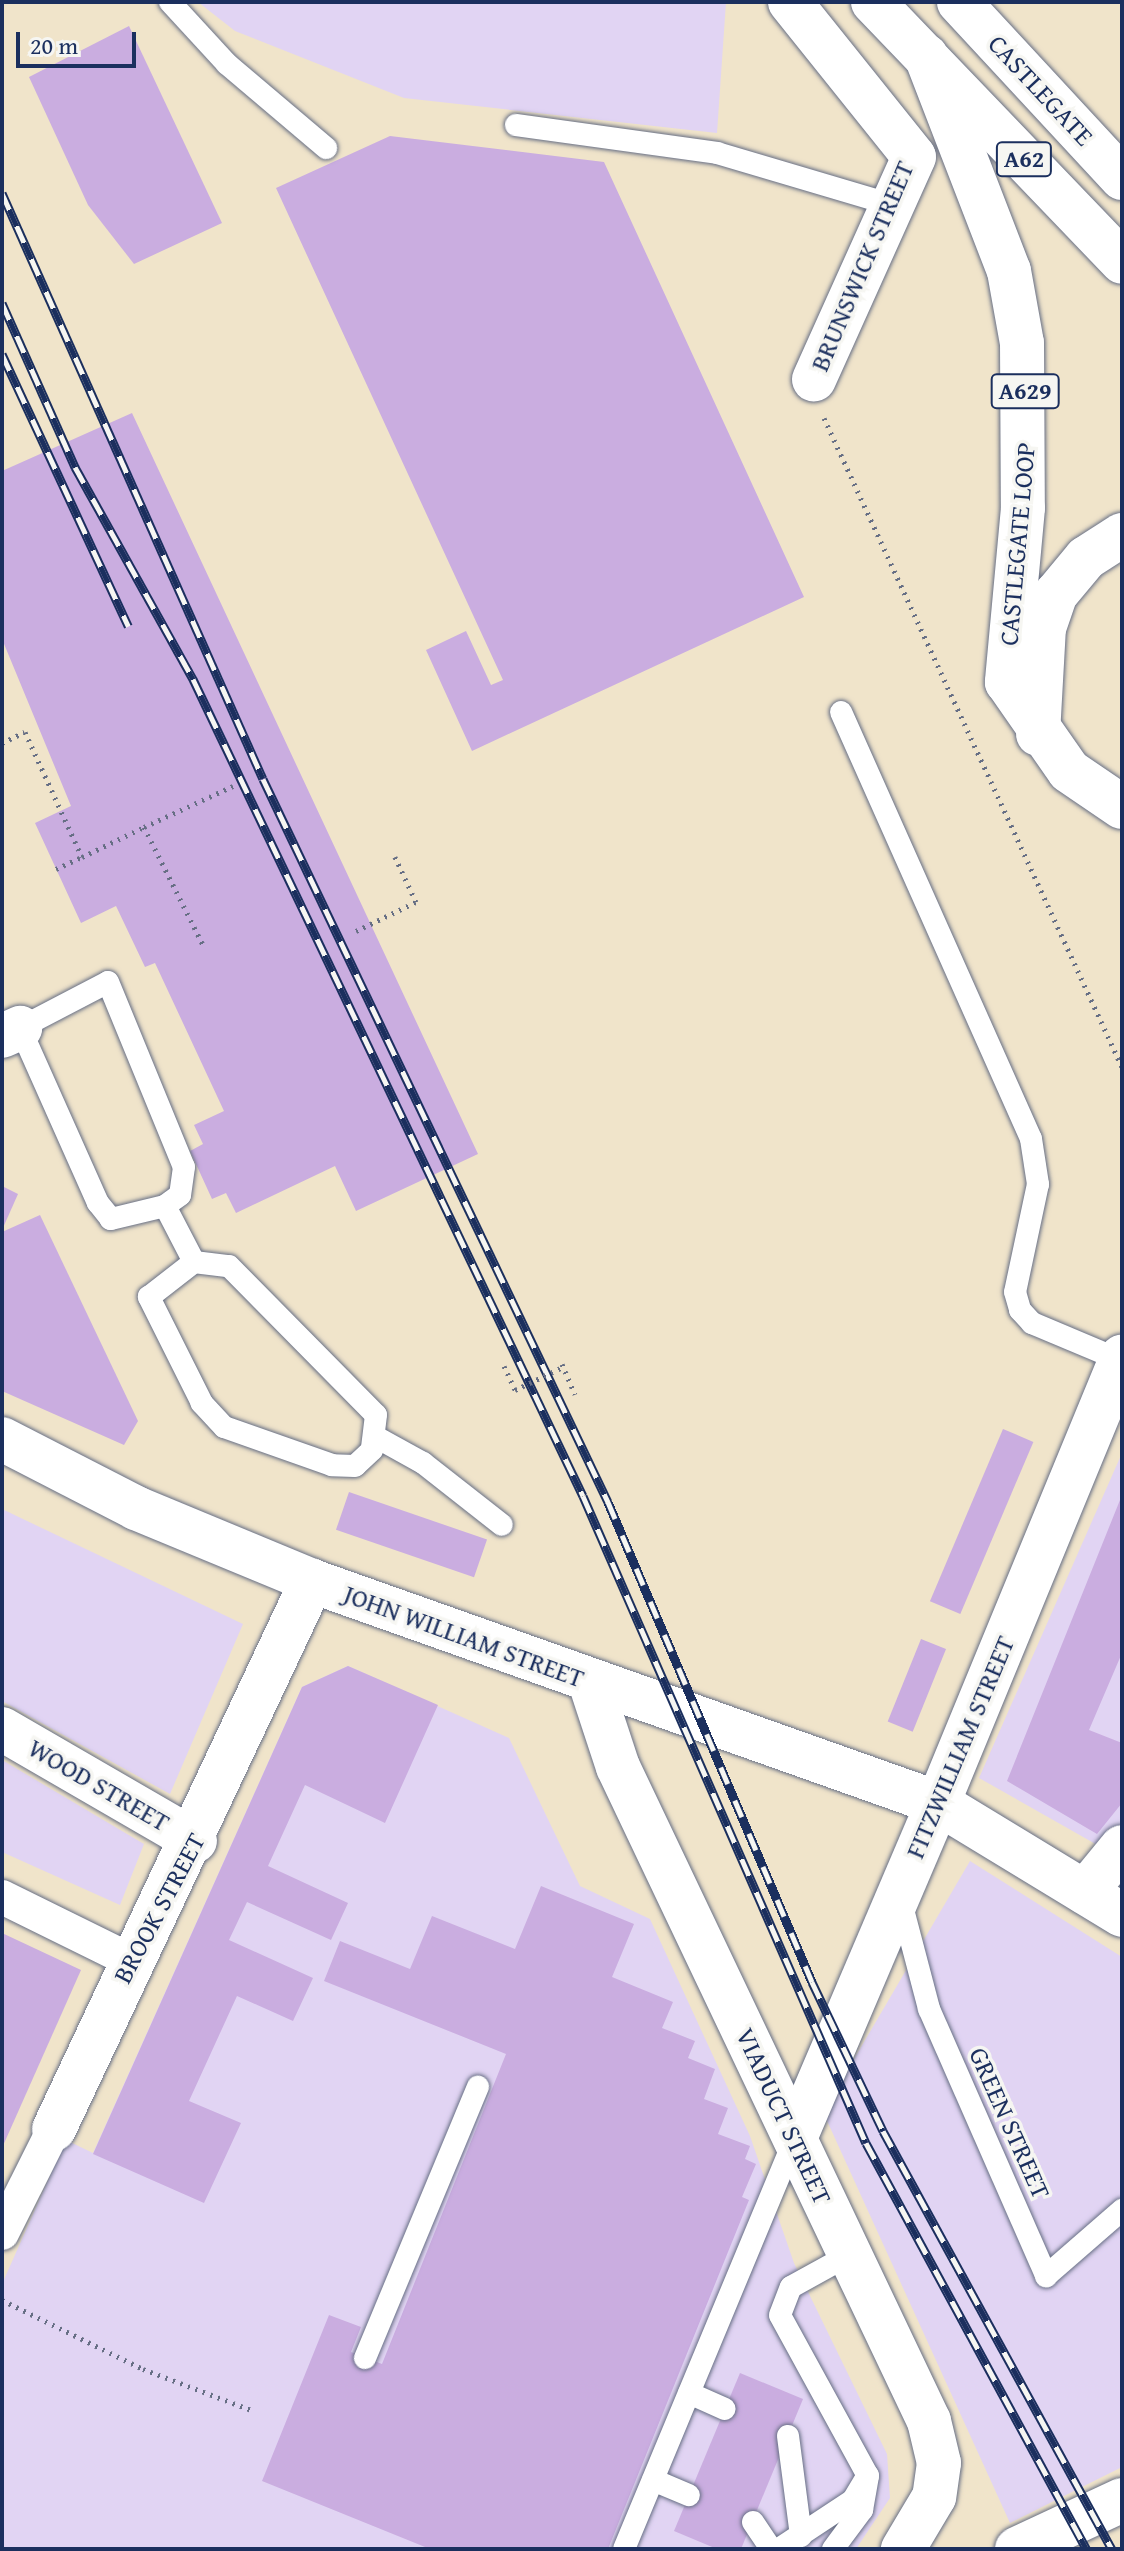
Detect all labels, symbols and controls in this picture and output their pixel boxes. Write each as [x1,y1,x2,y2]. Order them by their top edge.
scale bar [20,16,140,66]
text: 20 m [30,28,78,63]
street label: CASTLEGATE [982,28,1100,152]
road number: A62 [994,139,1054,179]
street label: BRUNSWICK STREET [804,156,920,376]
road number: A629 [989,371,1061,411]
street label: CASTLEGATE LOOP [993,441,1041,647]
street label: JOHN WILLIAM STREET [340,1578,588,1694]
street label: FITZWILLIAM STREET [899,1631,1021,1863]
street label: WOOD STREET [23,1732,175,1838]
street label: BROOK STREET [106,1828,212,1988]
street label: VIADUCT STREET [729,2023,839,2209]
street label: GREEN STREET [963,2042,1057,2204]

